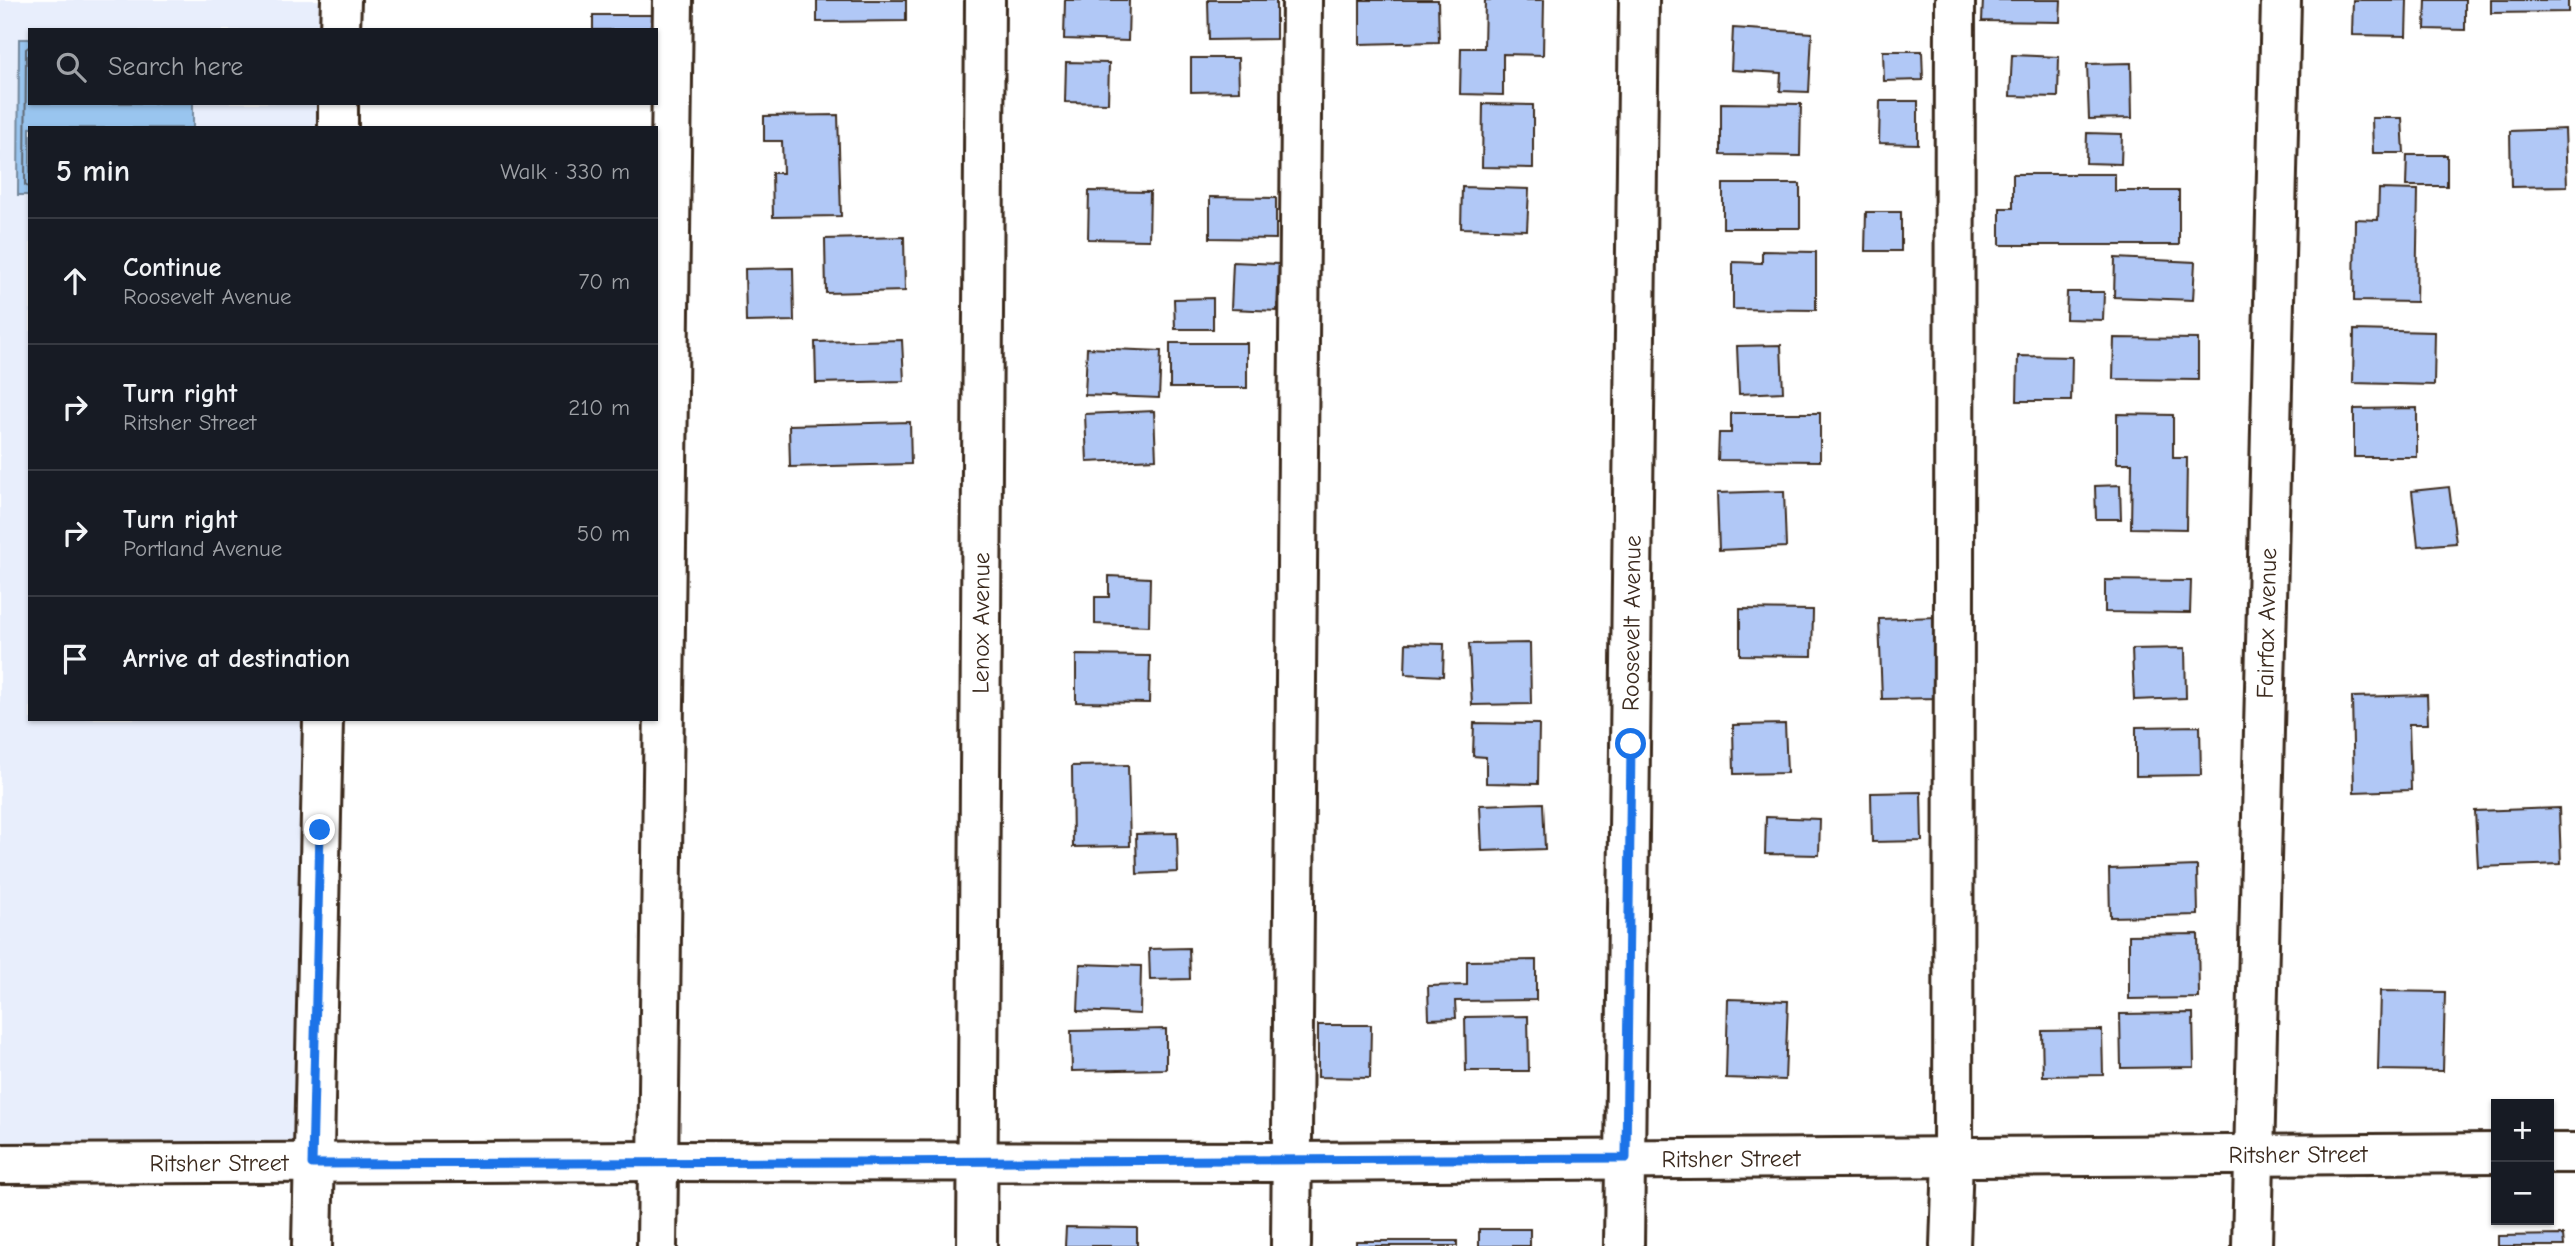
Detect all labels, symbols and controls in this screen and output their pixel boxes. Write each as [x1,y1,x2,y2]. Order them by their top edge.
search box [28,28,658,105]
icon: search [52,48,90,86]
text: Search here [108,52,243,82]
text: 5 min [56,154,130,189]
text: Walk · 330 m [500,158,630,185]
text: Continue [123,253,221,283]
icon: ahead [56,262,94,300]
text: 70 m [578,268,630,295]
text: Roosevelt Avenue [123,283,292,310]
text: Turn right [123,379,237,409]
icon: right [56,388,94,426]
text: 210 m [568,394,630,421]
text: Ritsher Street [123,409,256,436]
text: Turn right [123,505,237,535]
icon: right [56,514,94,552]
text: 50 m [577,520,630,547]
text: Portland Avenue [123,535,282,562]
street label: Roosevelt Avenue [1616,535,1647,711]
street label: Fairfax Avenue [2251,547,2282,699]
street label: Lenox Avenue [967,552,995,694]
icon: arrive [56,640,94,678]
text: Arrive at destination [123,644,350,674]
route start [1615,728,1646,759]
route end [304,814,335,845]
map controls [2491,1099,2554,1225]
button: + [2491,1099,2554,1162]
street label: Ritsher Street [2228,1140,2369,1169]
street label: Ritsher Street [1661,1144,1802,1173]
street label: Ritsher Street [149,1149,290,1177]
button: − [2491,1162,2554,1225]

